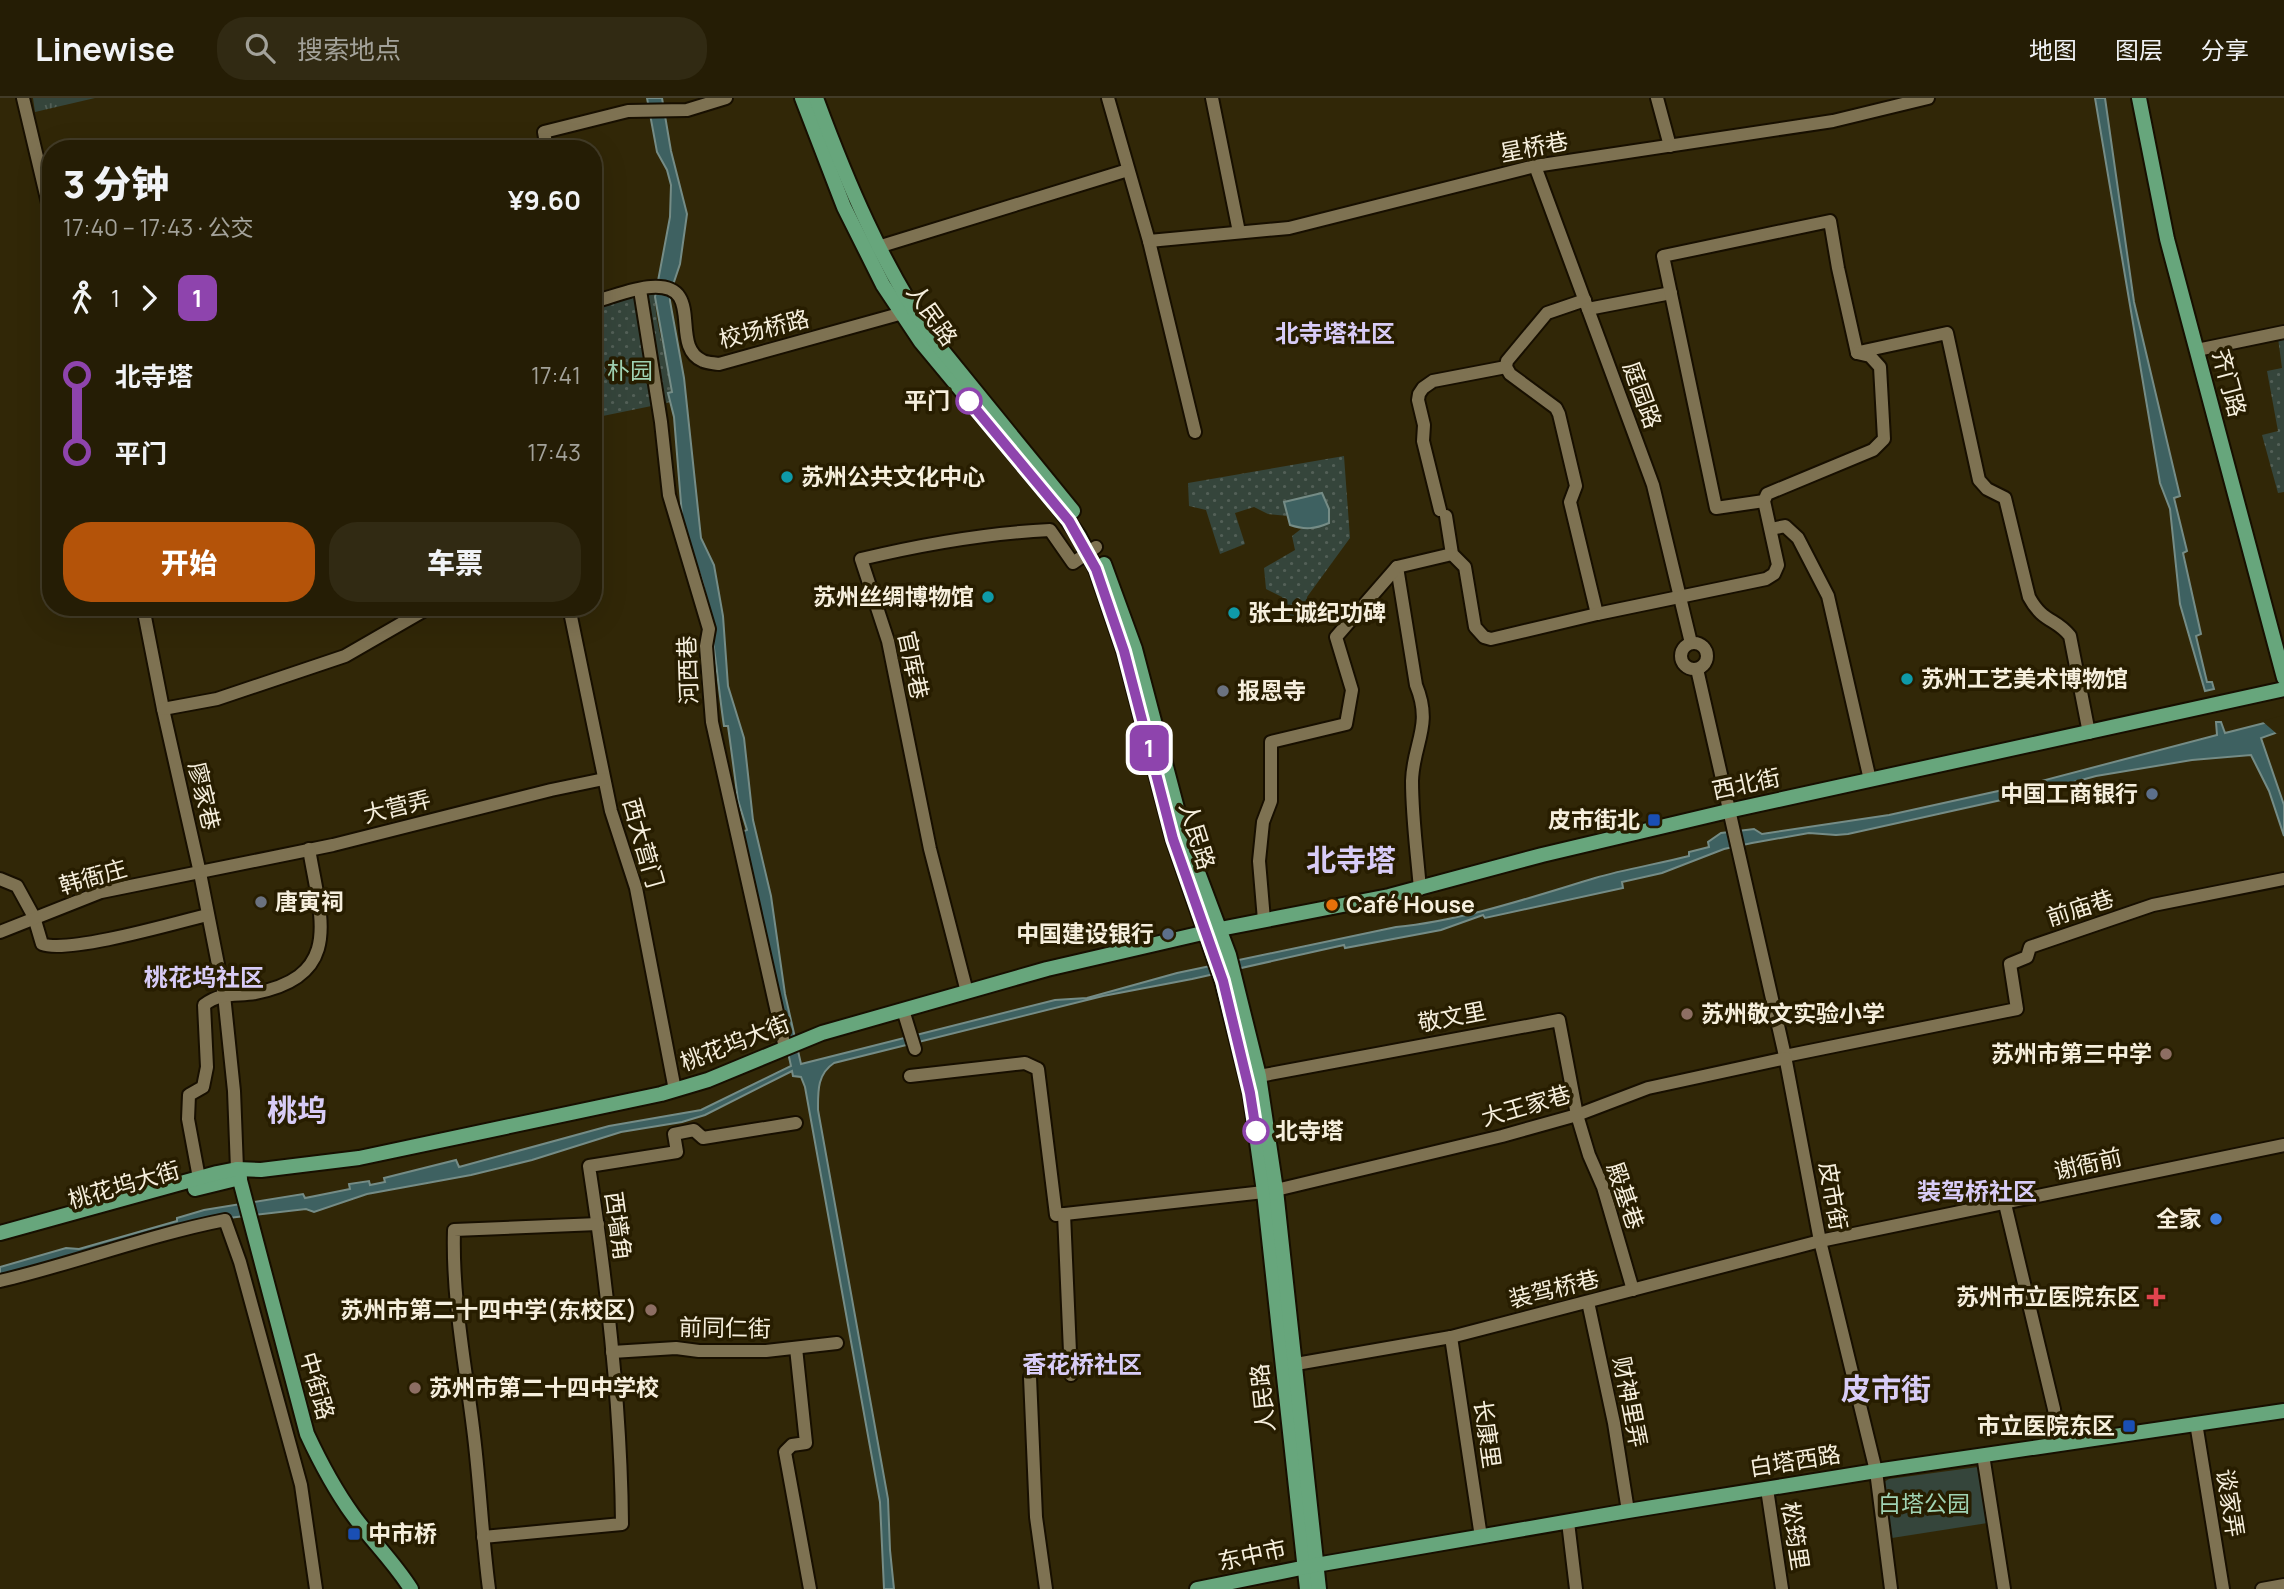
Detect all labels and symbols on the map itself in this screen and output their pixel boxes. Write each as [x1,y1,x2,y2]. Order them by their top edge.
street label: 星桥巷 [1497,124,1571,168]
street label: 人民路 [900,277,966,352]
street label: 校场桥路 [715,301,812,355]
district label: 北寺塔社区 [1275,316,1395,349]
street label: 齐门路 [2206,345,2254,420]
park label: 朴园 [607,354,653,386]
street label: 庭园路 [1616,357,1670,433]
place label: 平门 [904,384,950,416]
marker: 平门 [956,388,982,414]
place label: 苏州公共文化中心 [801,460,985,492]
marker: 苏州公共文化中心 [779,469,795,485]
place label: 苏州丝绸博物馆 [813,580,974,612]
marker: 苏州丝绸博物馆 [980,589,996,605]
place label: 张士诚纪功碑 [1248,596,1386,628]
marker: 张士诚纪功碑 [1226,605,1242,621]
street label: 官库巷 [891,628,937,702]
street label: 河西巷 [670,635,704,705]
place label: 苏州工艺美术博物馆 [1921,662,2128,694]
marker: 苏州工艺美术博物馆 [1899,671,1915,687]
place label: 报恩寺 [1237,674,1306,706]
marker: 报恩寺 [1215,683,1231,699]
line badge: 1 [1126,725,1172,771]
street label: 廖家巷 [182,759,228,833]
street label: 西北街 [1709,760,1783,806]
place label: 中国工商银行 [2000,777,2138,809]
street label: 大营弄 [359,782,434,830]
marker: 中国工商银行 [2144,786,2160,802]
street label: 西大营门 [616,794,672,891]
street label: 人民路 [1173,798,1223,873]
place label: 皮市街北 [1548,803,1640,835]
marker: 皮市街北 [1646,812,1662,828]
district label: 北寺塔 [1306,839,1396,880]
street label: 韩衙庄 [55,851,130,901]
street label: 前庙巷 [2042,881,2117,933]
place label: 唐寅祠 [275,885,344,917]
place label: Café House [1346,888,1475,920]
marker: 唐寅祠 [253,894,269,910]
marker: Café House [1324,897,1340,913]
place label: 中国建设银行 [1016,917,1154,949]
marker: 中国建设银行 [1160,926,1176,942]
district label: 桃花坞社区 [144,960,264,993]
street label: 敬文里 [1415,994,1489,1038]
place label: 苏州敬文实验小学 [1701,997,1885,1029]
marker: 苏州敬文实验小学 [1679,1006,1695,1022]
street label: 桃花坞大街 [675,1007,794,1078]
place label: 苏州市第三中学 [1991,1037,2152,1069]
marker: 苏州市第三中学 [2158,1046,2174,1062]
street label: 大王家巷 [1477,1077,1574,1133]
district label: 桃坞 [267,1089,327,1130]
place label: 北寺塔 [1275,1114,1344,1146]
marker: 北寺塔 [1243,1118,1269,1144]
street label: 谢衙前 [2051,1140,2125,1186]
street label: 桃花坞大街 [64,1153,183,1215]
street label: 殿基巷 [1600,1158,1652,1234]
street label: 皮市街 [1812,1159,1856,1233]
district label: 装驾桥社区 [1917,1174,2037,1207]
street label: 西墙角 [598,1189,640,1262]
place label: 全家 [2156,1202,2202,1234]
marker: 全家 [2208,1211,2224,1227]
street label: 装驾桥巷 [1505,1261,1602,1315]
place label: 苏州市立医院东区 [1956,1280,2140,1312]
marker: 苏州市立医院东区 [2146,1287,2166,1307]
place label: 苏州市第二十四中学(东校区) [340,1293,637,1325]
marker: 苏州市第二十四中学(东校区) [643,1302,659,1318]
street label: 前同仁街 [679,1310,771,1344]
district label: 香花桥社区 [1022,1347,1142,1380]
street label: 中街路 [293,1348,343,1423]
street label: 财神里弄 [1606,1354,1655,1450]
street label: 人民路 [1242,1362,1282,1434]
district label: 皮市街 [1841,1368,1931,1409]
place label: 苏州市第二十四中学校 [429,1371,659,1403]
marker: 苏州市第二十四中学校 [407,1380,423,1396]
street label: 长康里 [1467,1397,1509,1470]
place label: 市立医院东区 [1977,1409,2115,1441]
marker: 市立医院东区 [2121,1418,2137,1434]
street label: 白塔西路 [1747,1437,1843,1483]
street label: 谈家弄 [2210,1466,2252,1539]
park label: 白塔公园 [1878,1487,1970,1519]
street label: 松筠里 [1775,1499,1817,1572]
place label: 中市桥 [368,1517,437,1549]
marker: 中市桥 [346,1526,362,1542]
street label: 东中市 [1215,1531,1289,1577]

